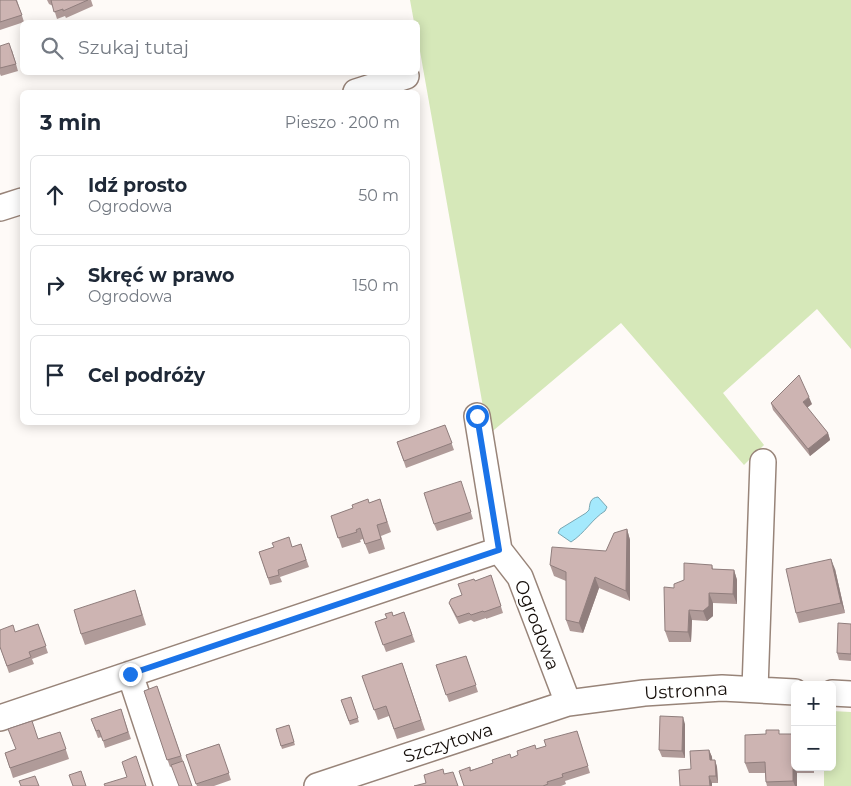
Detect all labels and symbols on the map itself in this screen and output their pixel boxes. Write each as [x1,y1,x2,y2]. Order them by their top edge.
route start [466,405,489,428]
street label: Ogrodowa [510,577,564,673]
route end [119,663,142,686]
street label: Ustronna [644,678,728,704]
street label: Szczytowa [400,718,496,768]

